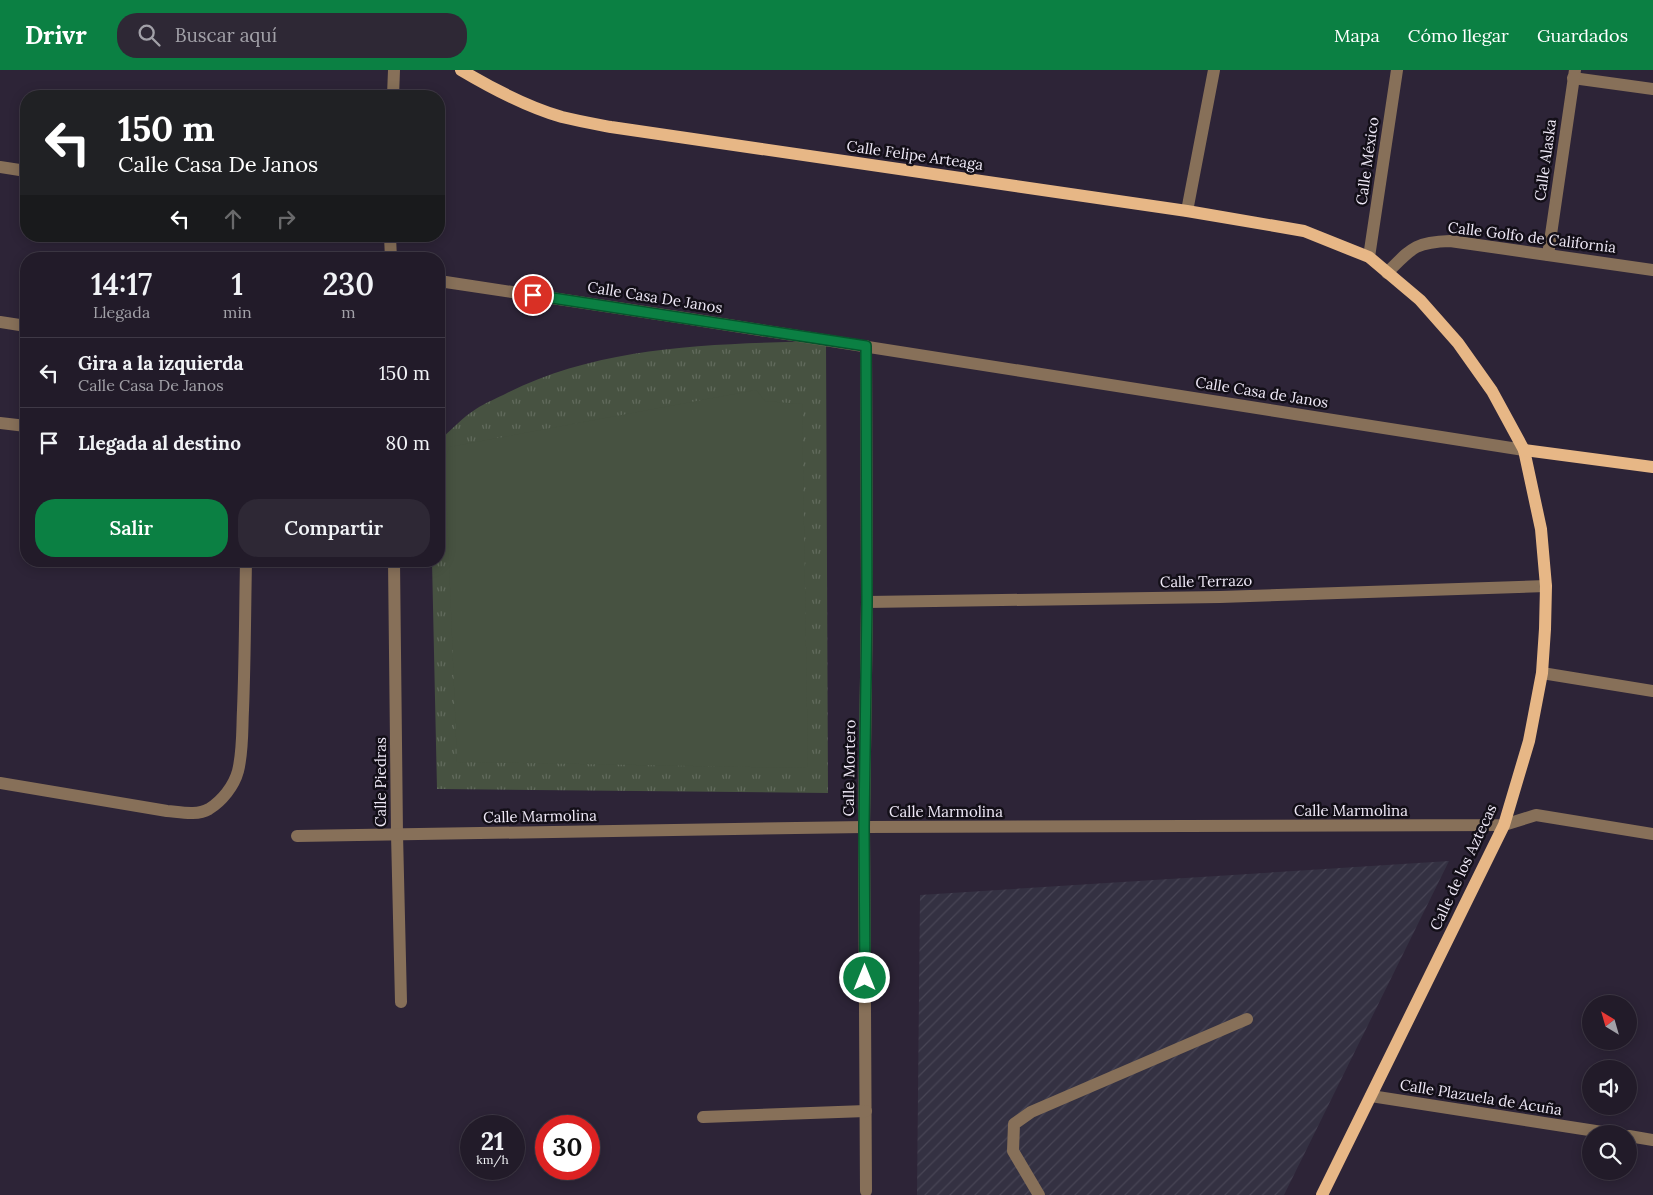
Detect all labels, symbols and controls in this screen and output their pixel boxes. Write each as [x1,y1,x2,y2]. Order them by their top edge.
search box [117,13,467,58]
text: Drivr [25,20,87,51]
icon: search [135,21,163,49]
text: Buscar aquí [175,23,277,47]
text: Mapa [1334,24,1380,47]
text: Cómo llegar [1408,24,1509,47]
text: Guardados [1537,24,1628,47]
text: 150 m [118,106,215,151]
icon: left [35,110,100,175]
street label: Calle México [1351,115,1383,206]
street label: Calle Alaska [1530,118,1560,202]
street label: Calle Felipe Arteaga [846,136,985,174]
text: Calle Casa De Janos [118,150,318,178]
icon: left [166,205,194,233]
icon: ahead [219,205,247,233]
icon: right [272,205,300,233]
street label: Calle Golfo de California [1447,217,1617,257]
text: 14:17 [91,265,152,303]
text: 1 [231,265,243,303]
text: 230 [323,265,374,303]
pin [512,274,554,316]
street label: Calle Casa De Janos [586,277,724,317]
icon: arrive [519,281,547,309]
text: Llegada [93,302,150,322]
text: min [223,302,252,322]
text: m [341,302,355,322]
text: Gira a la izquierda [78,351,244,375]
icon: left [35,359,63,387]
text: 150 m [379,361,430,385]
street label: Calle Casa de Janos [1194,372,1330,412]
text: Calle Casa De Janos [78,375,224,395]
icon: arrive [35,429,63,457]
text: Llegada al destino [78,431,241,455]
text: 80 m [386,431,430,455]
button: Salir [35,499,228,557]
button: Compartir [238,499,430,557]
street label: Calle Terrazo [1160,571,1253,591]
street label: Calle Mortero [839,719,859,816]
street label: Calle Piedras [371,737,390,827]
street label: Calle Marmolina [1294,801,1408,820]
street label: Calle de los Aztecas [1425,801,1501,933]
street label: Calle Marmolina [889,802,1003,821]
street label: Calle Marmolina [483,806,597,826]
position arrow [838,951,890,1003]
north arrow [1582,995,1638,1050]
map controls [1582,995,1637,1180]
button: sound [1582,1060,1637,1115]
street label: Calle Plazuela de Acuña [1399,1075,1564,1119]
speed limit sign: 30 [535,1115,600,1180]
text: 21 [481,1125,504,1157]
button: search [1582,1125,1637,1180]
text: km/h [476,1152,509,1167]

